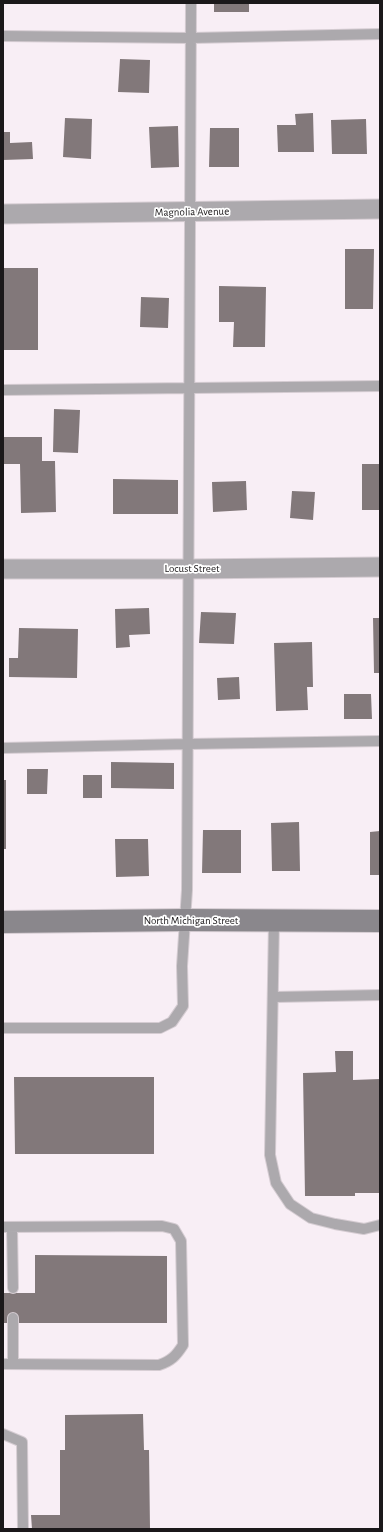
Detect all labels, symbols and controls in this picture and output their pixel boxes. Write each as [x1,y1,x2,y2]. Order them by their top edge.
street label: Magnolia Avenue [155,205,229,219]
street label: Locust Street [165,562,219,576]
street label: North Michigan Street [144,914,238,928]

